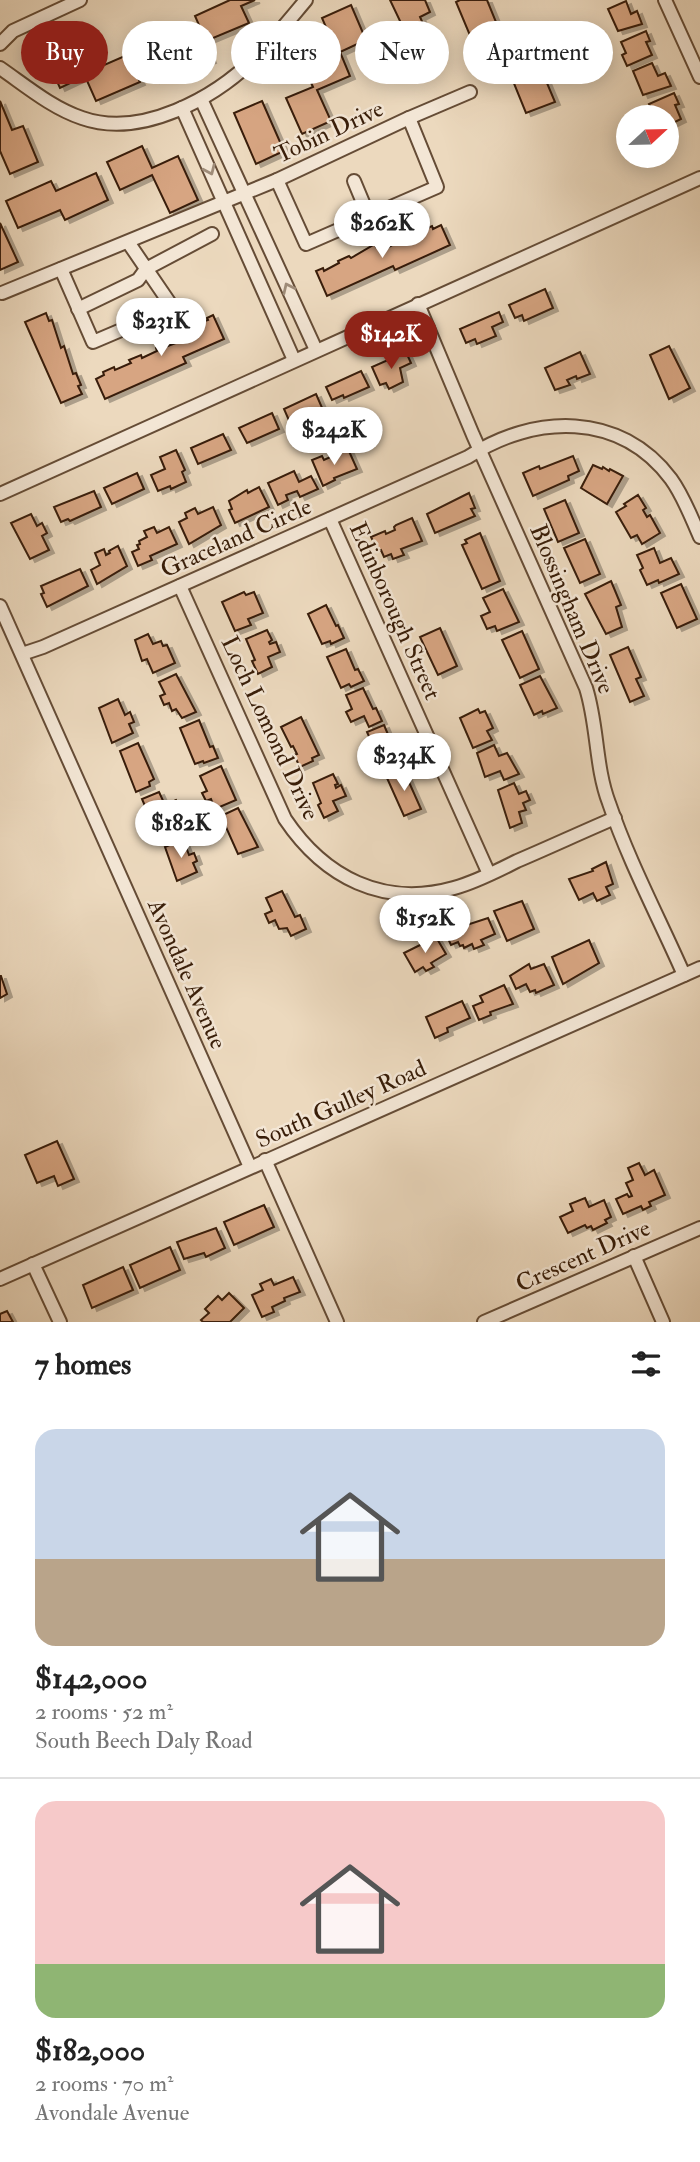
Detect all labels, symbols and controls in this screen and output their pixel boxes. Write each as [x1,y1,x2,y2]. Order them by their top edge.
chip: Buy [21,21,108,84]
chip: Rent [122,21,217,84]
chip: Filters [231,21,341,84]
chip: New [355,21,449,84]
chip: Apartment [463,21,613,84]
street label: Tobin Drive [270,93,388,171]
north arrow [616,105,679,168]
map controls [616,105,679,168]
one-way arrow [202,163,216,175]
pin: $262K [333,201,431,260]
text: $262K [350,208,414,237]
one-way arrow [282,283,296,295]
pin: $231K [112,298,210,358]
text: $231K [132,306,190,335]
pin: $142K [342,312,440,371]
text: $142K [360,319,422,348]
pin: $242K [285,407,383,467]
text: $242K [302,415,366,444]
street label: Graceland Circle [156,491,316,585]
street label: Edinborough Street [342,517,448,705]
street label: Blossingham Drive [522,519,622,699]
street label: Loch Lomond Drive [214,631,326,825]
pin: $234K [355,734,453,793]
text: $234K [373,741,435,770]
pin: $182K [132,800,230,860]
text: $182K [151,808,211,837]
street label: Avondale Avenue [140,893,234,1054]
pin: $152K [376,895,474,955]
text: $152K [396,903,454,932]
street label: South Gulley Road [251,1052,431,1155]
street label: Crescent Drive [511,1213,655,1299]
icon: filters [627,1345,665,1383]
text: 7 homes [35,1346,131,1383]
icon: home [287,1474,413,1600]
text: $142,000 [35,1660,147,1697]
text: 2 rooms · 52 m² [35,1697,173,1726]
text: South Beech Daly Road [35,1726,253,1755]
icon: home [287,1846,413,1972]
text: $182,000 [35,2032,145,2069]
text: 2 rooms · 70 m² [35,2069,174,2098]
text: Avondale Avenue [35,2098,189,2127]

